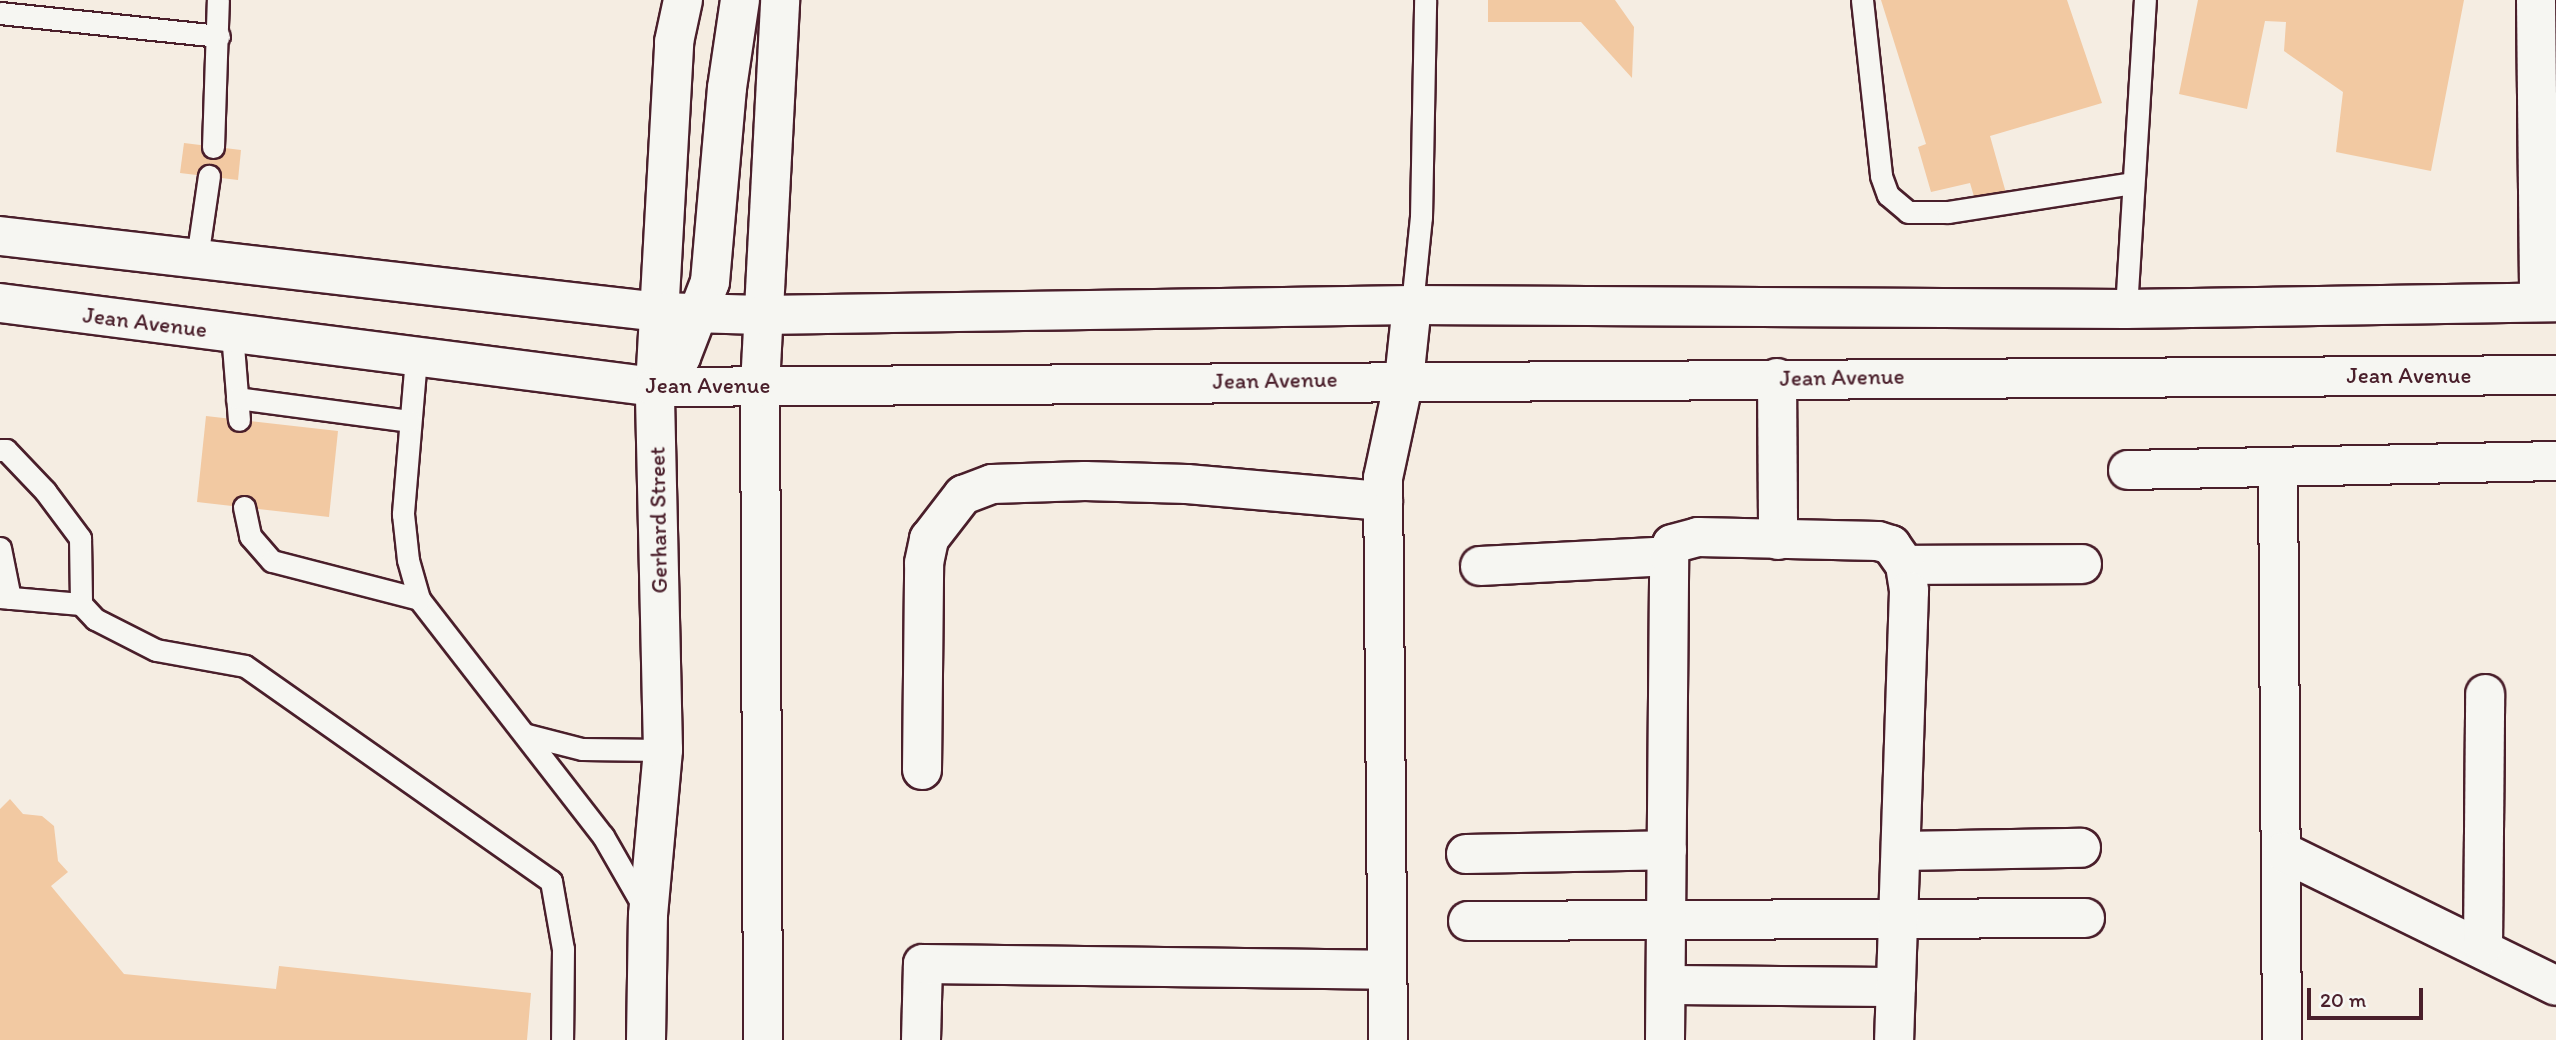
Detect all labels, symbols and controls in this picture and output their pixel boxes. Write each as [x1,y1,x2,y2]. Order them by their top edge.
street label: Jean Avenue [82,301,208,343]
street label: Jean Avenue [2347,361,2471,389]
street label: Jean Avenue [1780,362,1904,392]
street label: Jean Avenue [1213,365,1337,395]
street label: Jean Avenue [646,371,770,399]
street label: Gerhard Street [643,446,673,594]
scale bar [2311,974,2426,1018]
text: 20 m [2320,987,2366,1012]

